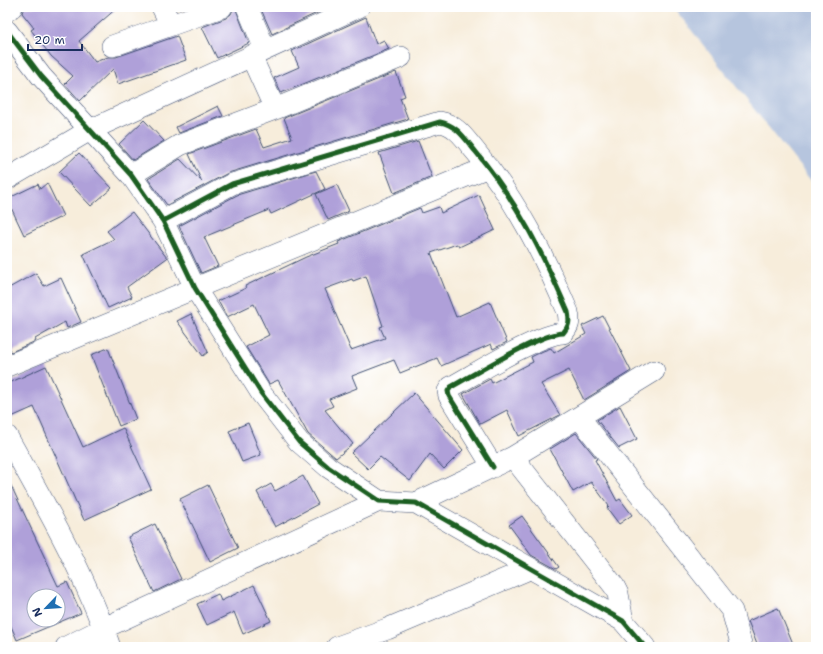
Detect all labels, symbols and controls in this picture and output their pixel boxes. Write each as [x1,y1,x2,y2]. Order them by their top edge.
scale bar [28,26,82,52]
text: 20 m [34,32,65,48]
north arrow [26,588,66,628]
text: N [29,605,46,619]

